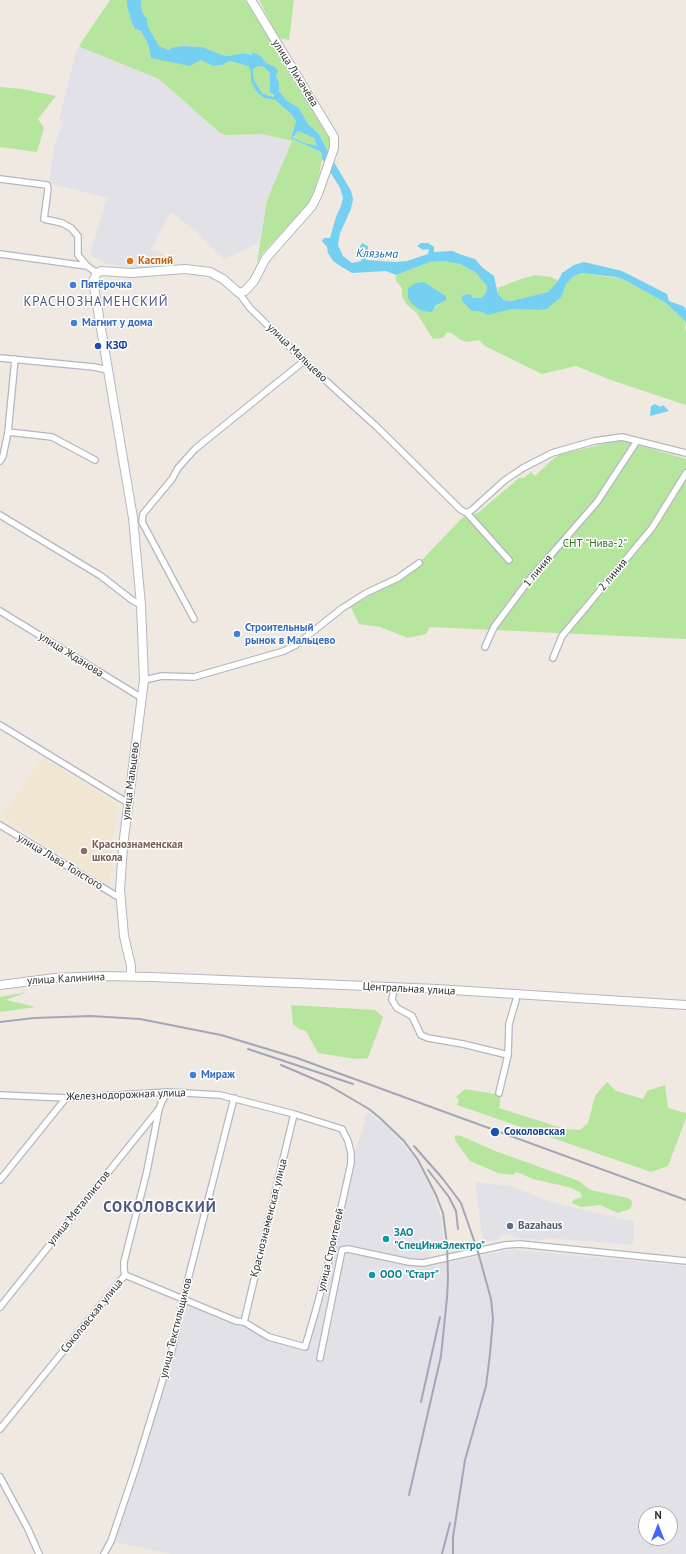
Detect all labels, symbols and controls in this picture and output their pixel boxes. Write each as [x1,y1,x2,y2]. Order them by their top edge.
street label: улица Лихачёва [269,37,321,109]
water label: Клязьма [356,246,398,262]
place label: Каспий [138,254,173,268]
marker: Каспий [125,256,135,266]
place label: Пятёрочка [81,278,132,292]
marker: Пятёрочка [68,280,78,290]
district label: КРАСНОЗНАМЕНСКИЙ [23,294,169,310]
place label: Магнит у дома [82,316,153,330]
marker: Магнит у дома [69,318,79,328]
street label: улица Мальцево [264,321,330,385]
place label: КЗФ [106,339,127,353]
marker: КЗФ [93,341,103,351]
park label: СНТ "Нива-2" [563,537,627,551]
street label: 1 линия [521,552,555,590]
street label: 2 линия [596,556,630,594]
place label: Строительный рынок в Мальцево [245,621,335,647]
marker: Строительный рынок в Мальцево [232,629,242,639]
street label: улица Жданова [36,630,106,680]
street label: улица Мальцево [120,741,142,821]
street label: улица Льва Толстого [15,831,105,893]
place label: Краснознаменская школа [92,838,183,864]
marker: Краснознаменская школа [79,846,89,856]
street label: улица Калинина [27,970,105,988]
street label: Центральная улица [362,980,456,998]
place label: Мираж [201,1068,235,1082]
marker: Мираж [188,1070,198,1080]
street label: Железнодорожная улица [66,1086,186,1104]
place label: Соколовская [504,1125,565,1139]
marker: Соколовская [489,1126,501,1138]
street label: Краснознаменская улица [248,1157,290,1279]
street label: улица Металлистов [45,1168,113,1248]
district label: СОКОЛОВСКИЙ [103,1199,217,1217]
street label: улица Строителей [315,1207,347,1293]
place label: Bazahaus [518,1219,562,1233]
marker: Bazahaus [505,1221,515,1231]
place label: ЗАО "СпецИнжЭлектро" [394,1226,485,1252]
marker: ЗАО "СпецИнжЭлектро" [381,1234,391,1244]
place label: ООО "Старт" [380,1268,439,1282]
marker: ООО "Старт" [367,1270,377,1280]
street label: Соколовская улица [58,1276,126,1356]
street label: улица Текстильщиков [157,1276,195,1380]
north arrow [638,1506,678,1546]
text: N [654,1508,662,1522]

